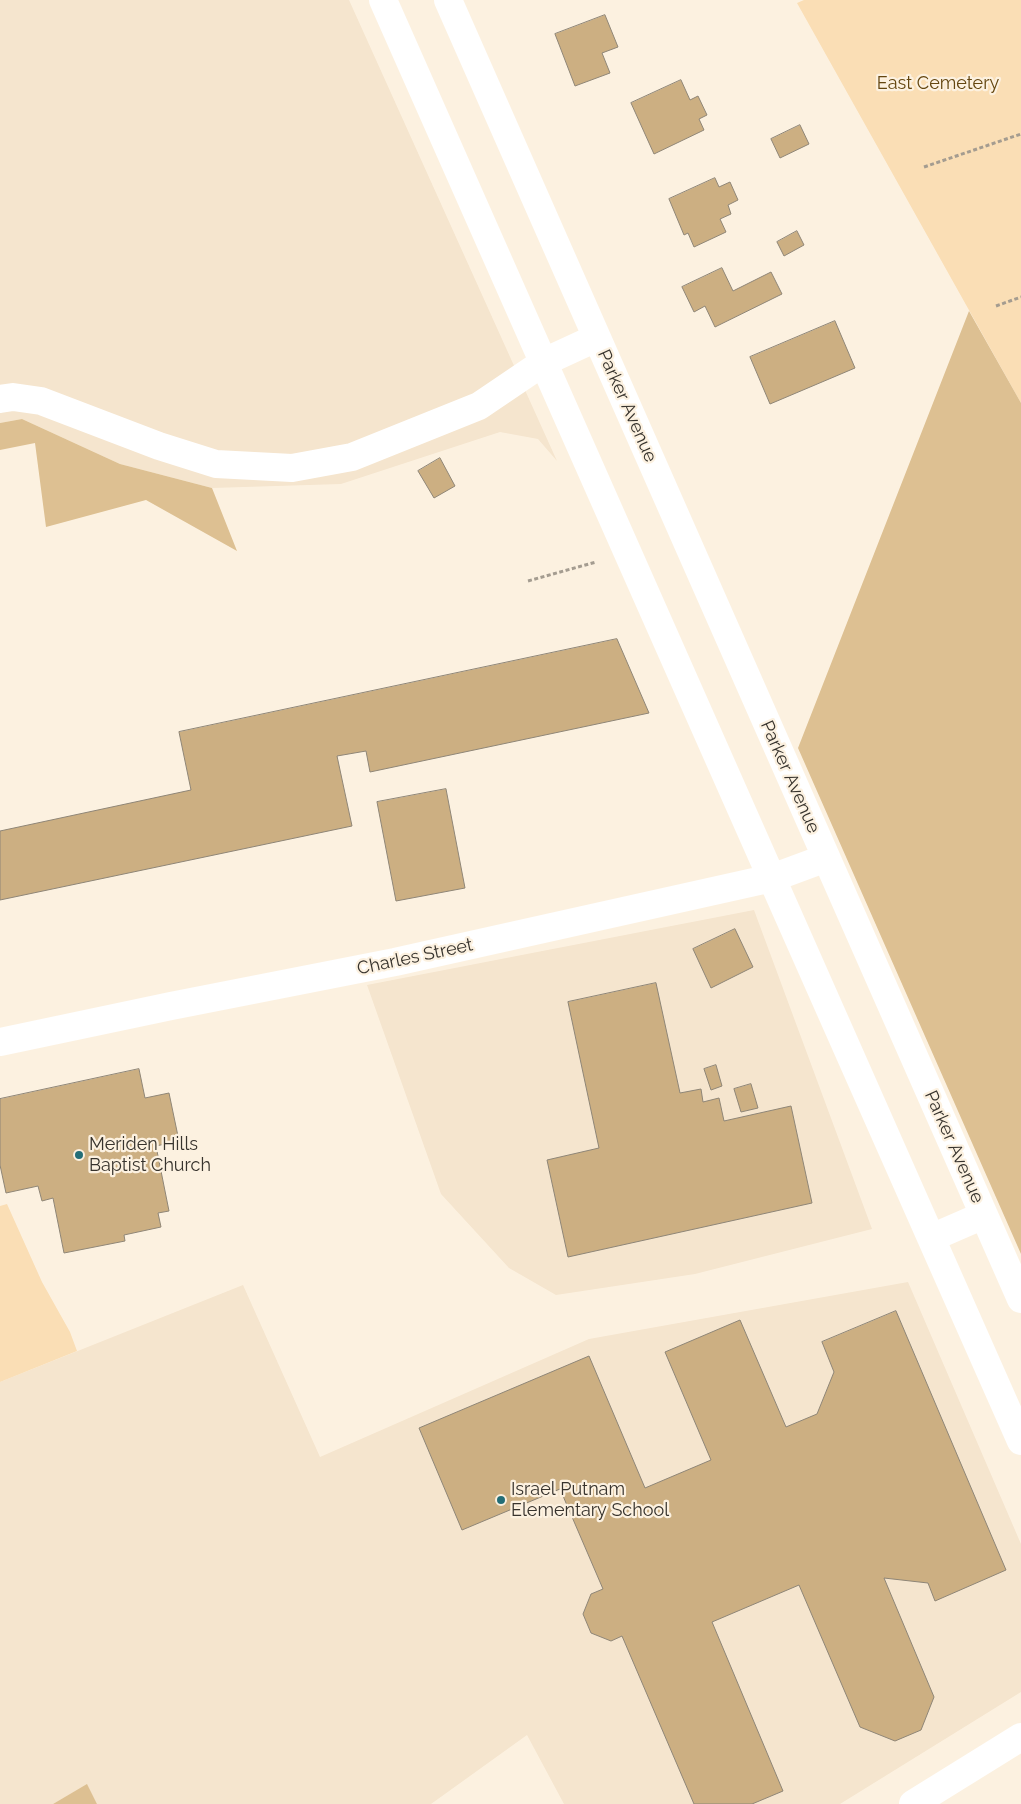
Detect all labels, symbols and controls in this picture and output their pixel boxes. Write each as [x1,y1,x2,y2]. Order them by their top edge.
park label: East Cemetery [877,73,999,95]
street label: Parker Avenue [593,346,661,466]
street label: Parker Avenue [756,717,824,837]
street label: Charles Street [355,934,475,980]
street label: Parker Avenue [920,1087,988,1207]
place label: Meriden Hills Baptist Church [89,1134,211,1176]
marker: Meriden Hills Baptist Church [73,1149,85,1161]
place label: Israel Putnam Elementary School [511,1479,669,1522]
marker: Israel Putnam Elementary School [495,1494,507,1506]

